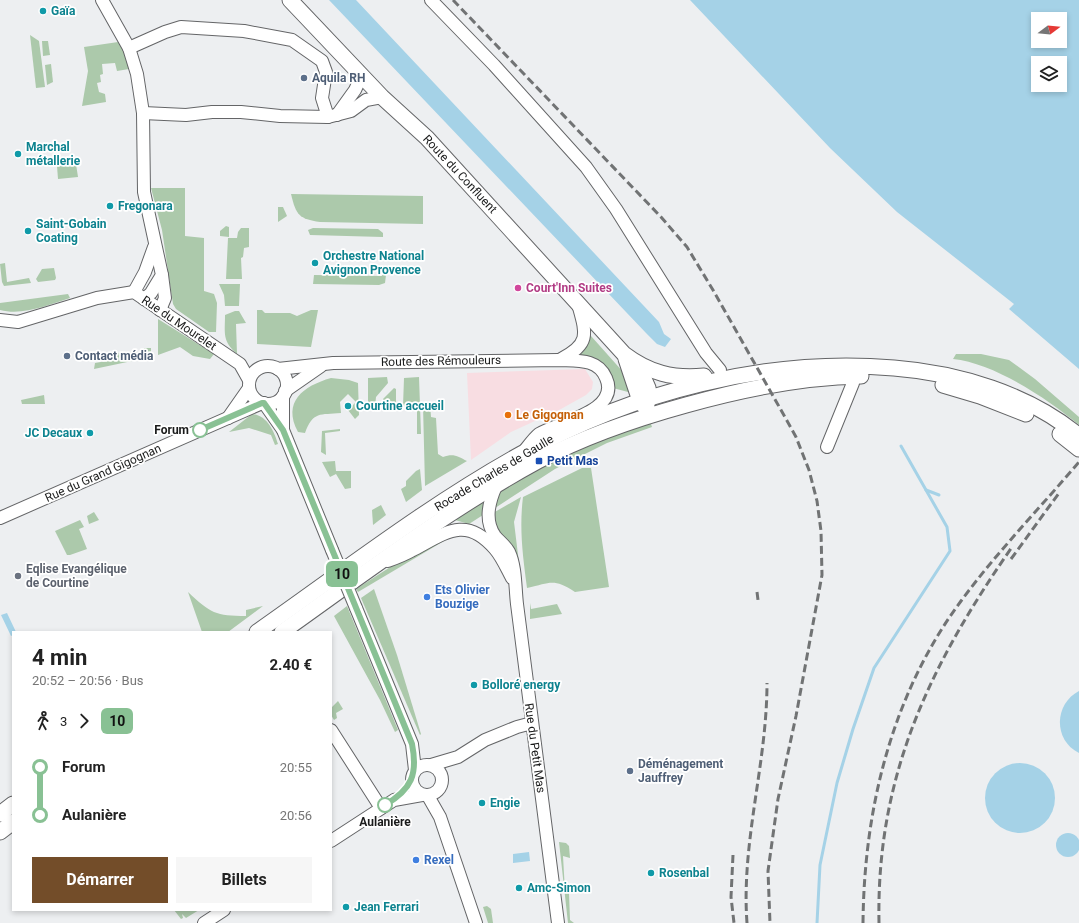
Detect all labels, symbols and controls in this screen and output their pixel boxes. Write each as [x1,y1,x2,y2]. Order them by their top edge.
place label: Gaïa [51,4,76,18]
marker: Gaïa [38,6,48,16]
north arrow [1031,12,1067,48]
map controls [1031,12,1067,92]
button: layers [1031,56,1067,92]
place label: Aquila RH [312,71,365,85]
marker: Aquila RH [299,73,309,83]
street label: Route du Confluent [420,132,500,216]
place label: Marchal métallerie [26,140,81,168]
marker: Marchal métallerie [13,149,23,159]
place label: Fregonara [118,199,173,213]
marker: Fregonara [105,201,115,211]
place label: Saint-Gobain Coating [36,217,107,245]
marker: Saint-Gobain Coating [23,226,33,236]
place label: Orchestre National Avignon Provence [323,249,424,277]
marker: Orchestre National Avignon Provence [310,258,320,268]
place label: Court'Inn Suites [526,281,612,295]
marker: Court'Inn Suites [513,283,523,293]
street label: Rue du Mourelet [139,293,219,353]
place label: Contact média [75,349,154,363]
marker: Contact média [62,351,72,361]
street label: Route des Rémouleurs [381,353,501,369]
place label: Courtine accueil [356,399,444,413]
marker: Courtine accueil [343,401,353,411]
place label: Le Gigognan [516,408,584,422]
marker: Le Gigognan [503,410,513,420]
marker: Forum [192,422,208,438]
place label: Forum [154,423,189,437]
place label: JC Decaux [25,426,83,440]
marker: JC Decaux [85,428,95,438]
street label: Rocade Charles de Gaulle [432,432,556,514]
street label: Rue du Grand Gigognan [43,441,163,505]
place label: Petit Mas [547,454,599,468]
marker: Petit Mas [534,456,544,466]
line badge: 10 [324,561,360,587]
place label: Eqlise Evangélique de Courtine [26,562,127,590]
text: 10 [334,566,350,582]
marker: Eqlise Evangélique de Courtine [13,571,23,581]
place label: Ets Olivier Bouzige [435,583,490,611]
marker: Ets Olivier Bouzige [422,592,432,602]
text: 4 min [32,645,87,670]
text: 2.40 € [269,656,312,674]
text: 20:52 – 20:56 · Bus [32,673,144,688]
place label: Bolloré energy [482,678,561,692]
marker: Bolloré energy [469,680,479,690]
street label: Rue du Petit Mas [522,702,548,794]
icon: walk [32,710,54,732]
icon: forward [73,710,95,732]
text: 10 [109,713,125,729]
text: 3 [60,714,67,729]
place label: Déménagement Jauffrey [638,757,723,785]
text: Forum [62,758,105,776]
text: 20:55 [280,760,312,775]
marker: Déménagement Jauffrey [625,766,635,776]
place label: Engie [490,796,521,810]
marker: Aulanière [377,797,393,813]
marker: Engie [477,798,487,808]
text: Aulanière [62,806,126,824]
text: 20:56 [280,808,312,823]
place label: Aulanière [359,815,411,829]
place label: Rexel [424,853,454,867]
marker: Rexel [411,855,421,865]
button: Démarrer [32,857,168,903]
button: Billets [176,857,312,903]
place label: Rosenbal [659,866,709,880]
marker: Rosenbal [646,868,656,878]
place label: Amc-Simon [527,881,591,895]
marker: Amc-Simon [514,883,524,893]
place label: Jean Ferrari [354,900,419,914]
marker: Jean Ferrari [341,902,351,912]

